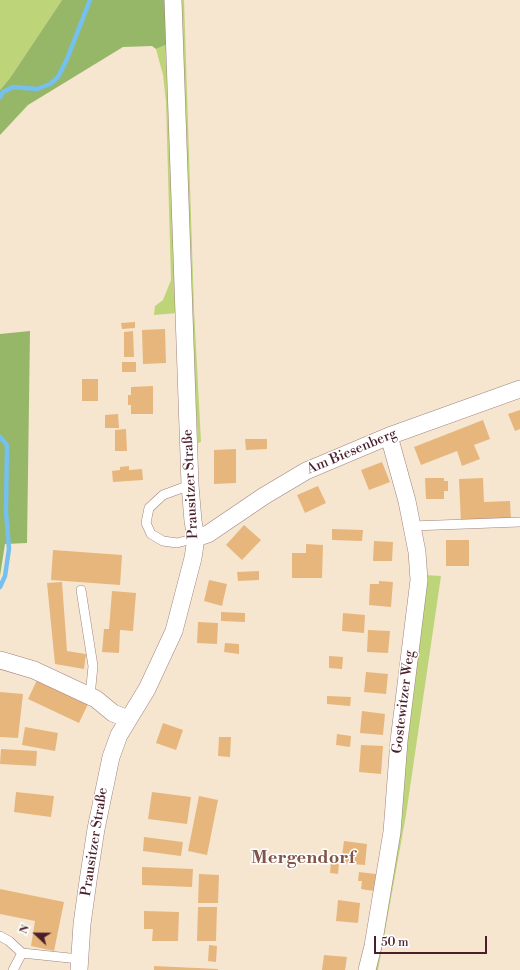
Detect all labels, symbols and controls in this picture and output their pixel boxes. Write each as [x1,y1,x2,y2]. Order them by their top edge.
street label: Am Biesenberg [305,425,399,479]
street label: Prausitzer Straße [180,429,202,539]
street label: Gostewitzer Weg [389,649,419,755]
street label: Prausitzer Straße [78,786,112,898]
district label: Mergendorf [251,848,355,870]
north arrow [16,914,56,954]
text: N [17,923,33,936]
scale bar [376,928,489,954]
text: 50 m [381,935,409,950]

